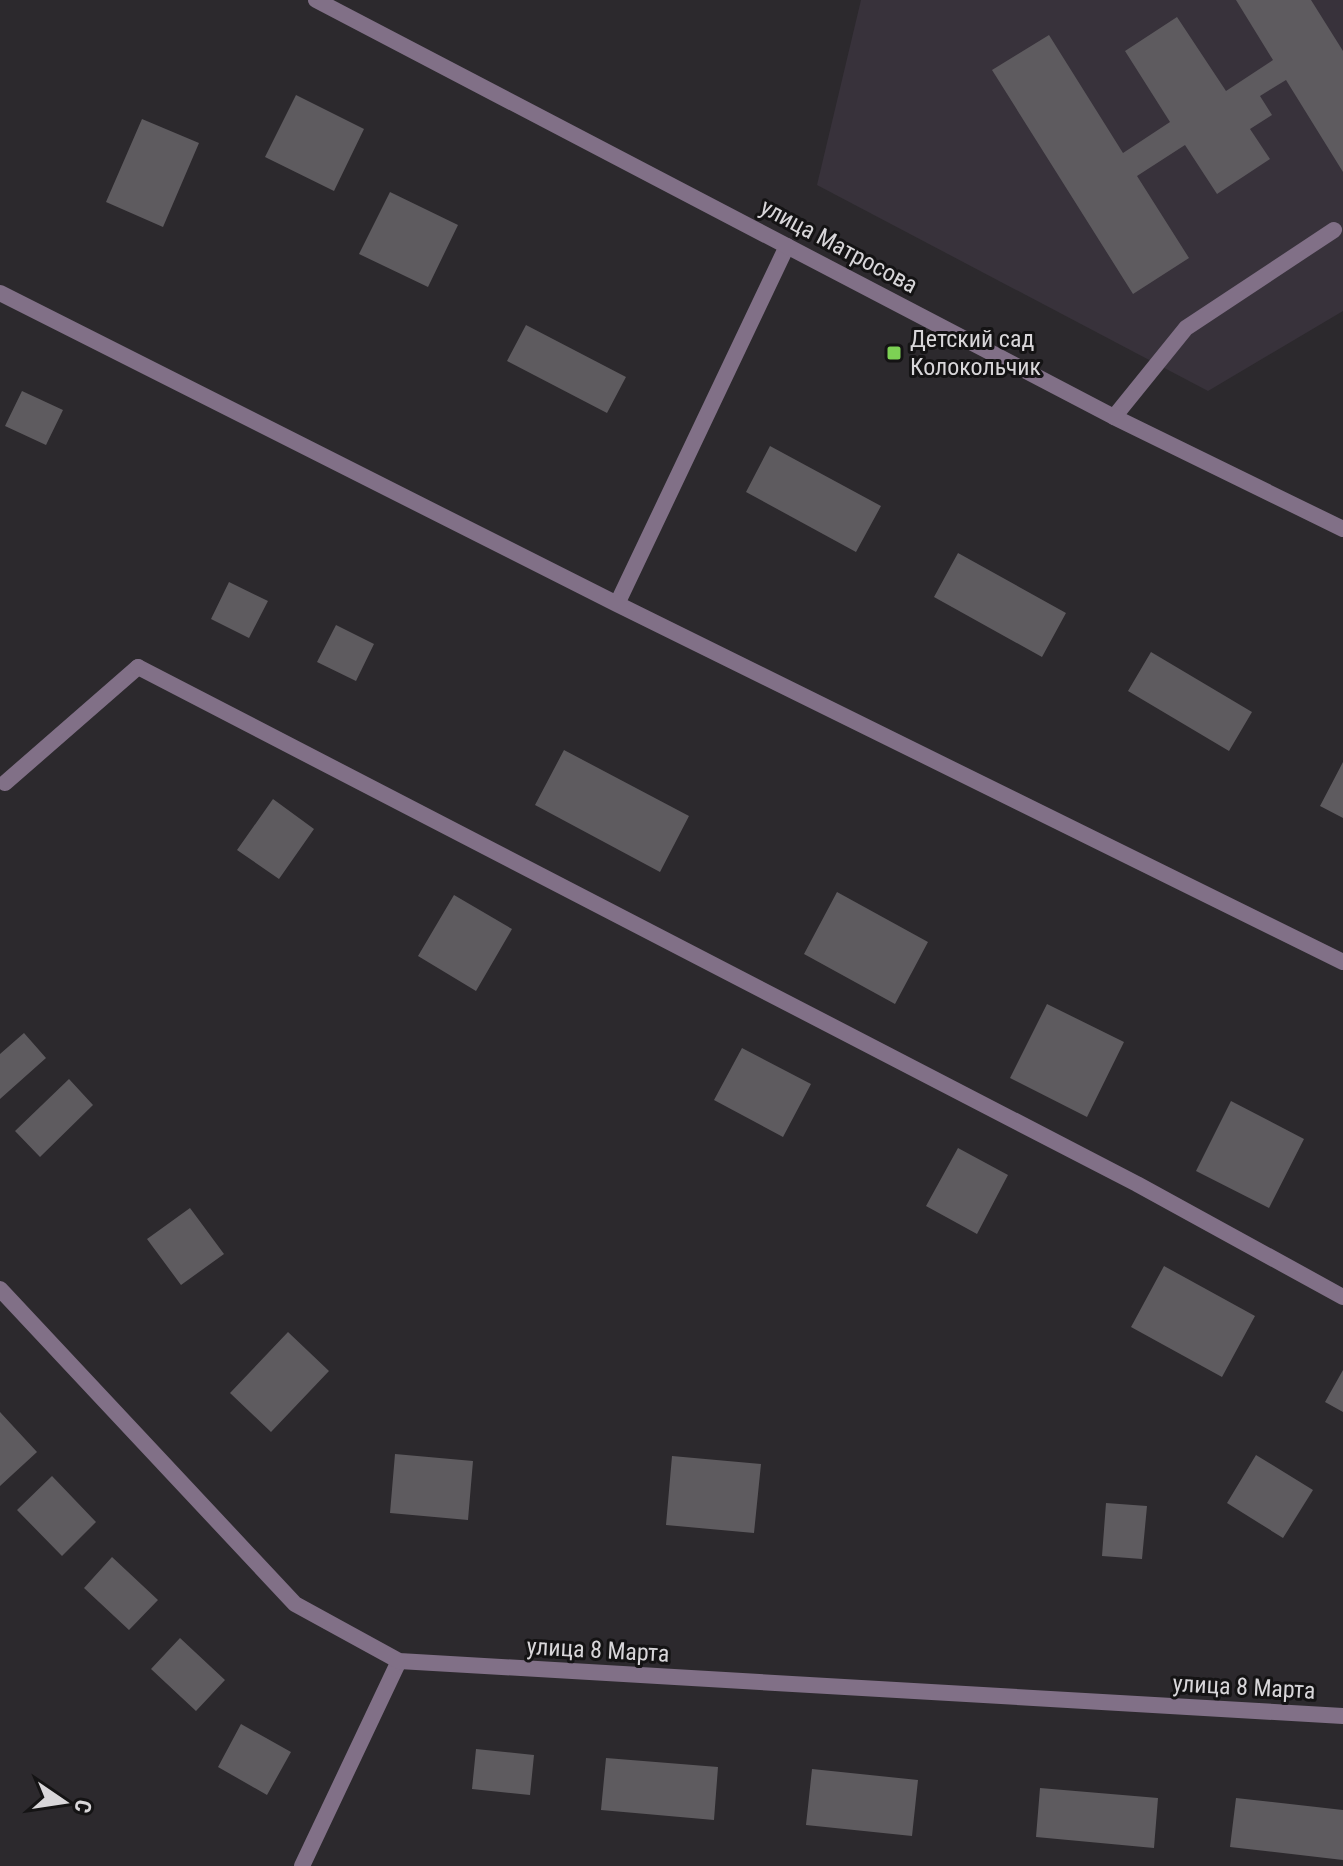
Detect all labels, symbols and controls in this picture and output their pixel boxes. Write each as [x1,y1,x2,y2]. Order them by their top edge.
street label: улица Матросова [756,193,922,299]
place label: Детский сад Колокольчик [910,325,1041,381]
marker: Детский сад Колокольчик [885,344,903,362]
street label: улица 8 Марта [526,1632,670,1668]
street label: улица 8 Марта [1172,1669,1316,1705]
north arrow [24,1762,104,1842]
text: С [69,1797,97,1815]

